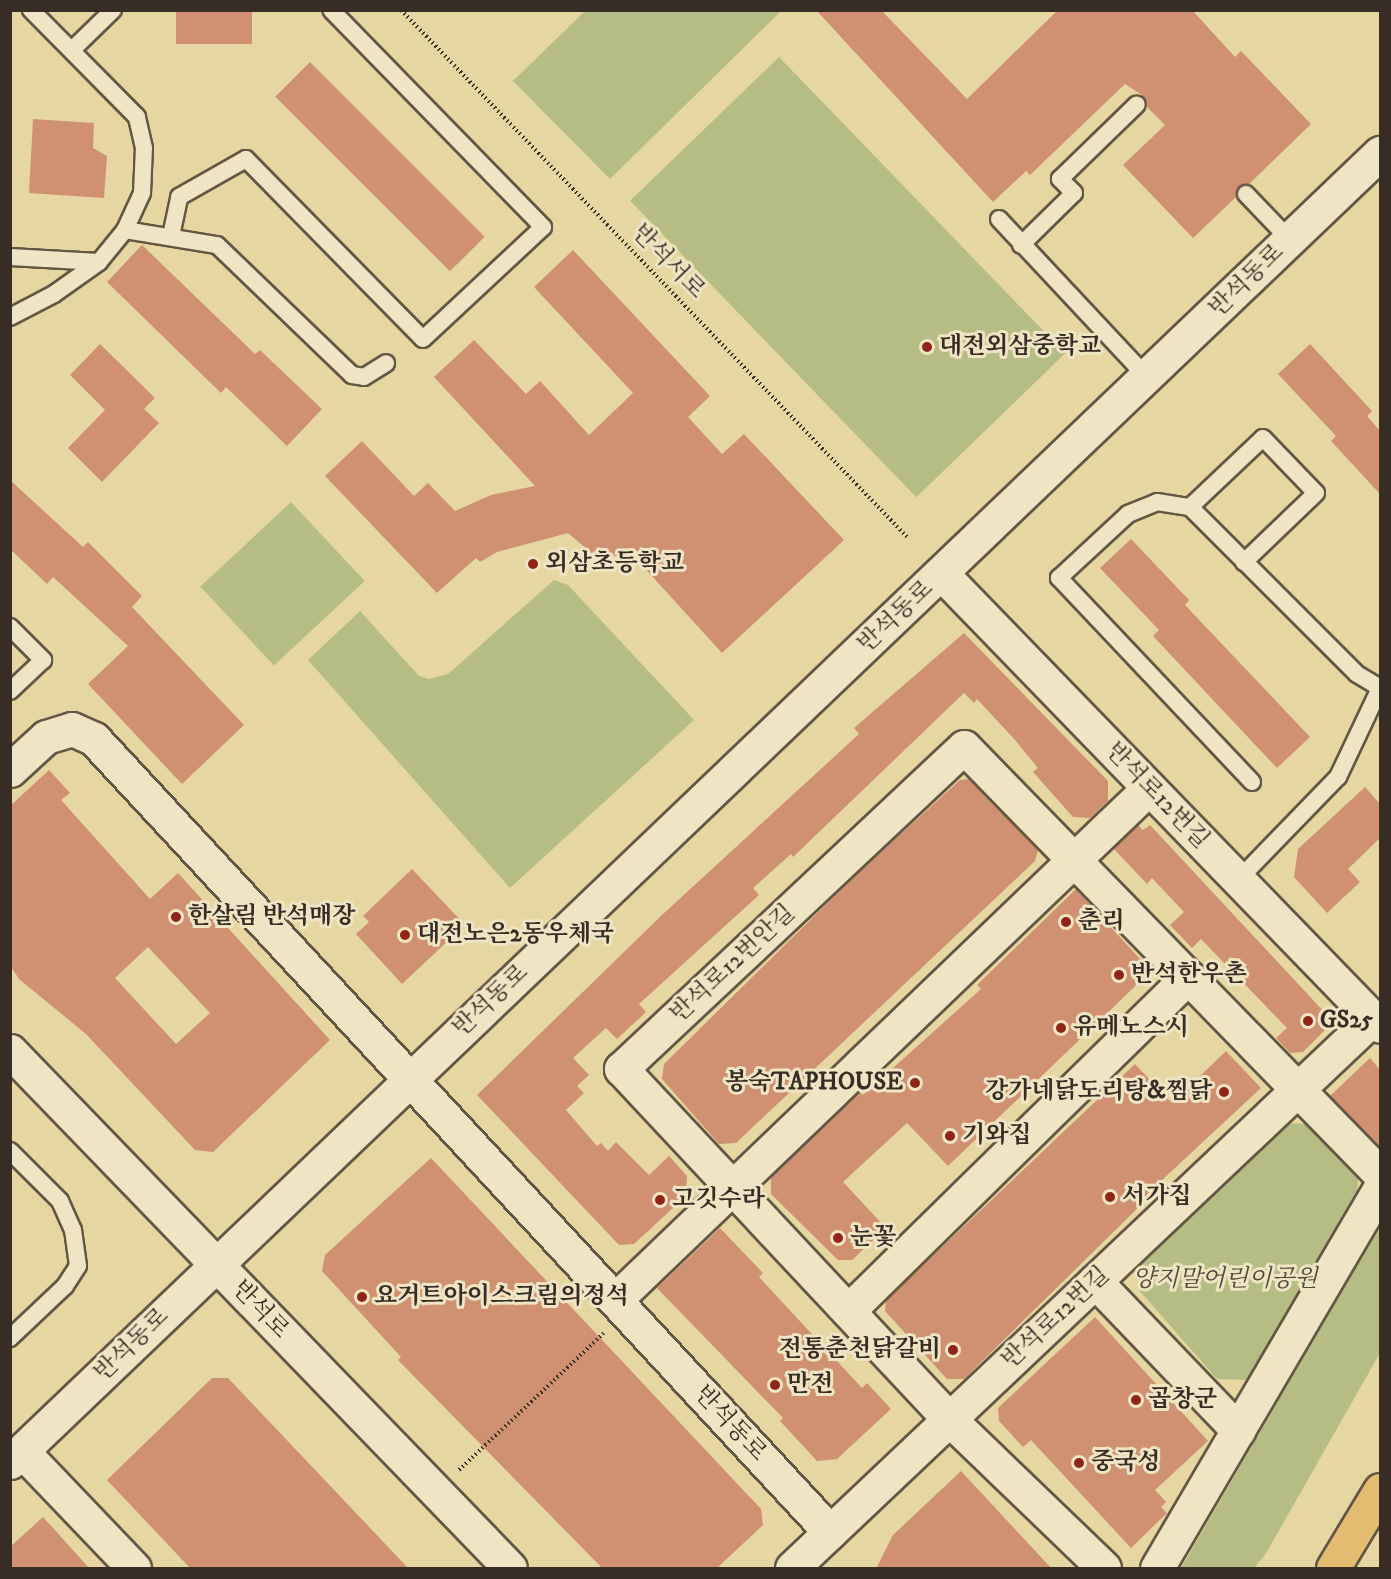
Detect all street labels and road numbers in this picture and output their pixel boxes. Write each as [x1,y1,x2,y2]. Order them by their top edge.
street label: 반석서로 [625,219,711,305]
street label: 반석동로 [1204,238,1290,324]
street label: 반석동로 [852,575,940,659]
street label: 반석로12번길 [1099,737,1215,855]
street label: 반석로12번안길 [665,899,801,1029]
street label: 반석동로 [447,959,535,1043]
street label: 반석로12번길 [996,1261,1116,1375]
street label: 반석로 [225,1275,295,1345]
street label: 반석동로 [89,1302,175,1388]
street label: 반석동로 [688,1380,772,1468]

